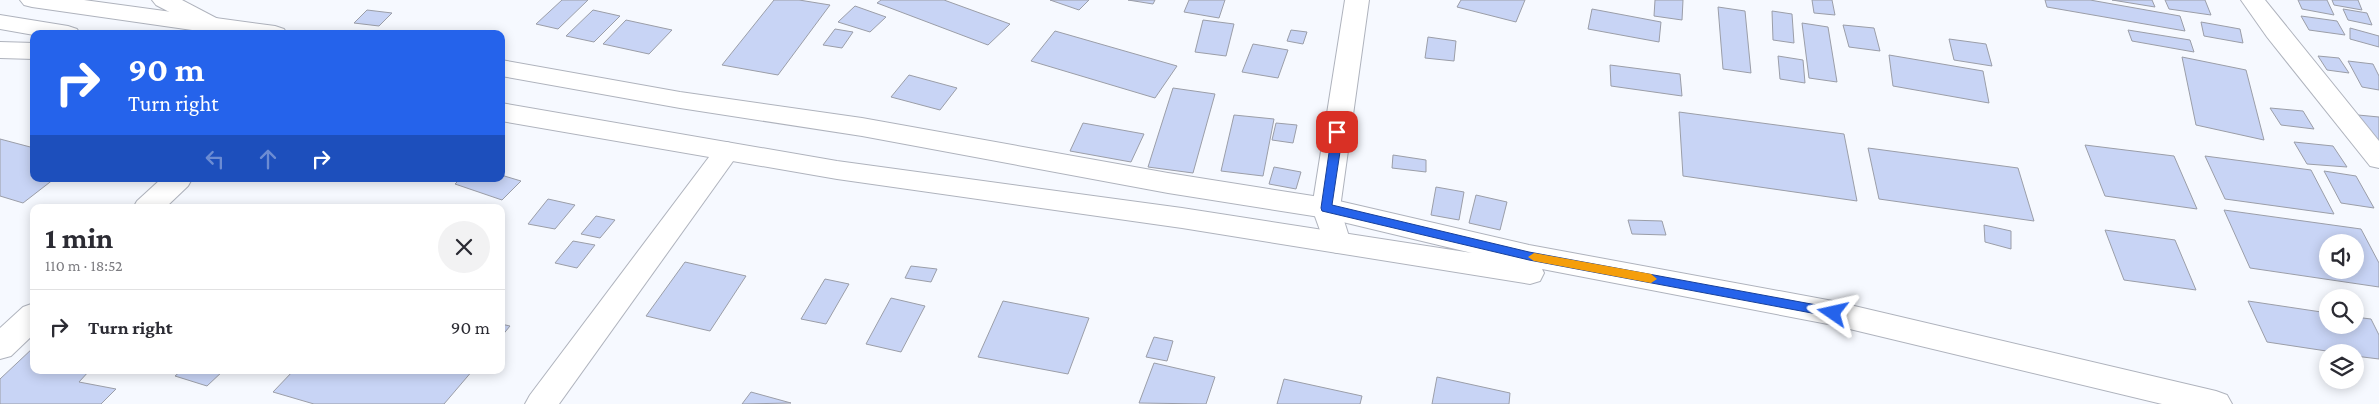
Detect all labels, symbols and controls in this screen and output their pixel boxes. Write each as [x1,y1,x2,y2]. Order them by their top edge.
icon: right [45,50,110,115]
text: 90 m [128,50,205,89]
text: Turn right [128,91,219,116]
pin [1316,111,1358,153]
icon: arrive [1323,118,1351,146]
icon: left [201,145,229,173]
icon: ahead [254,145,282,173]
icon: right [307,145,335,173]
text: 1 min [45,221,113,254]
button: close [438,221,490,273]
map controls [2319,234,2364,389]
button: sound [2319,234,2364,279]
text: 110 m · 18:52 [45,257,123,274]
position arrow [1806,286,1858,338]
button: search [2319,289,2364,334]
icon: right [45,313,73,341]
text: Turn right [88,317,173,338]
text: 90 m [451,317,490,338]
button: layers [2319,344,2364,389]

